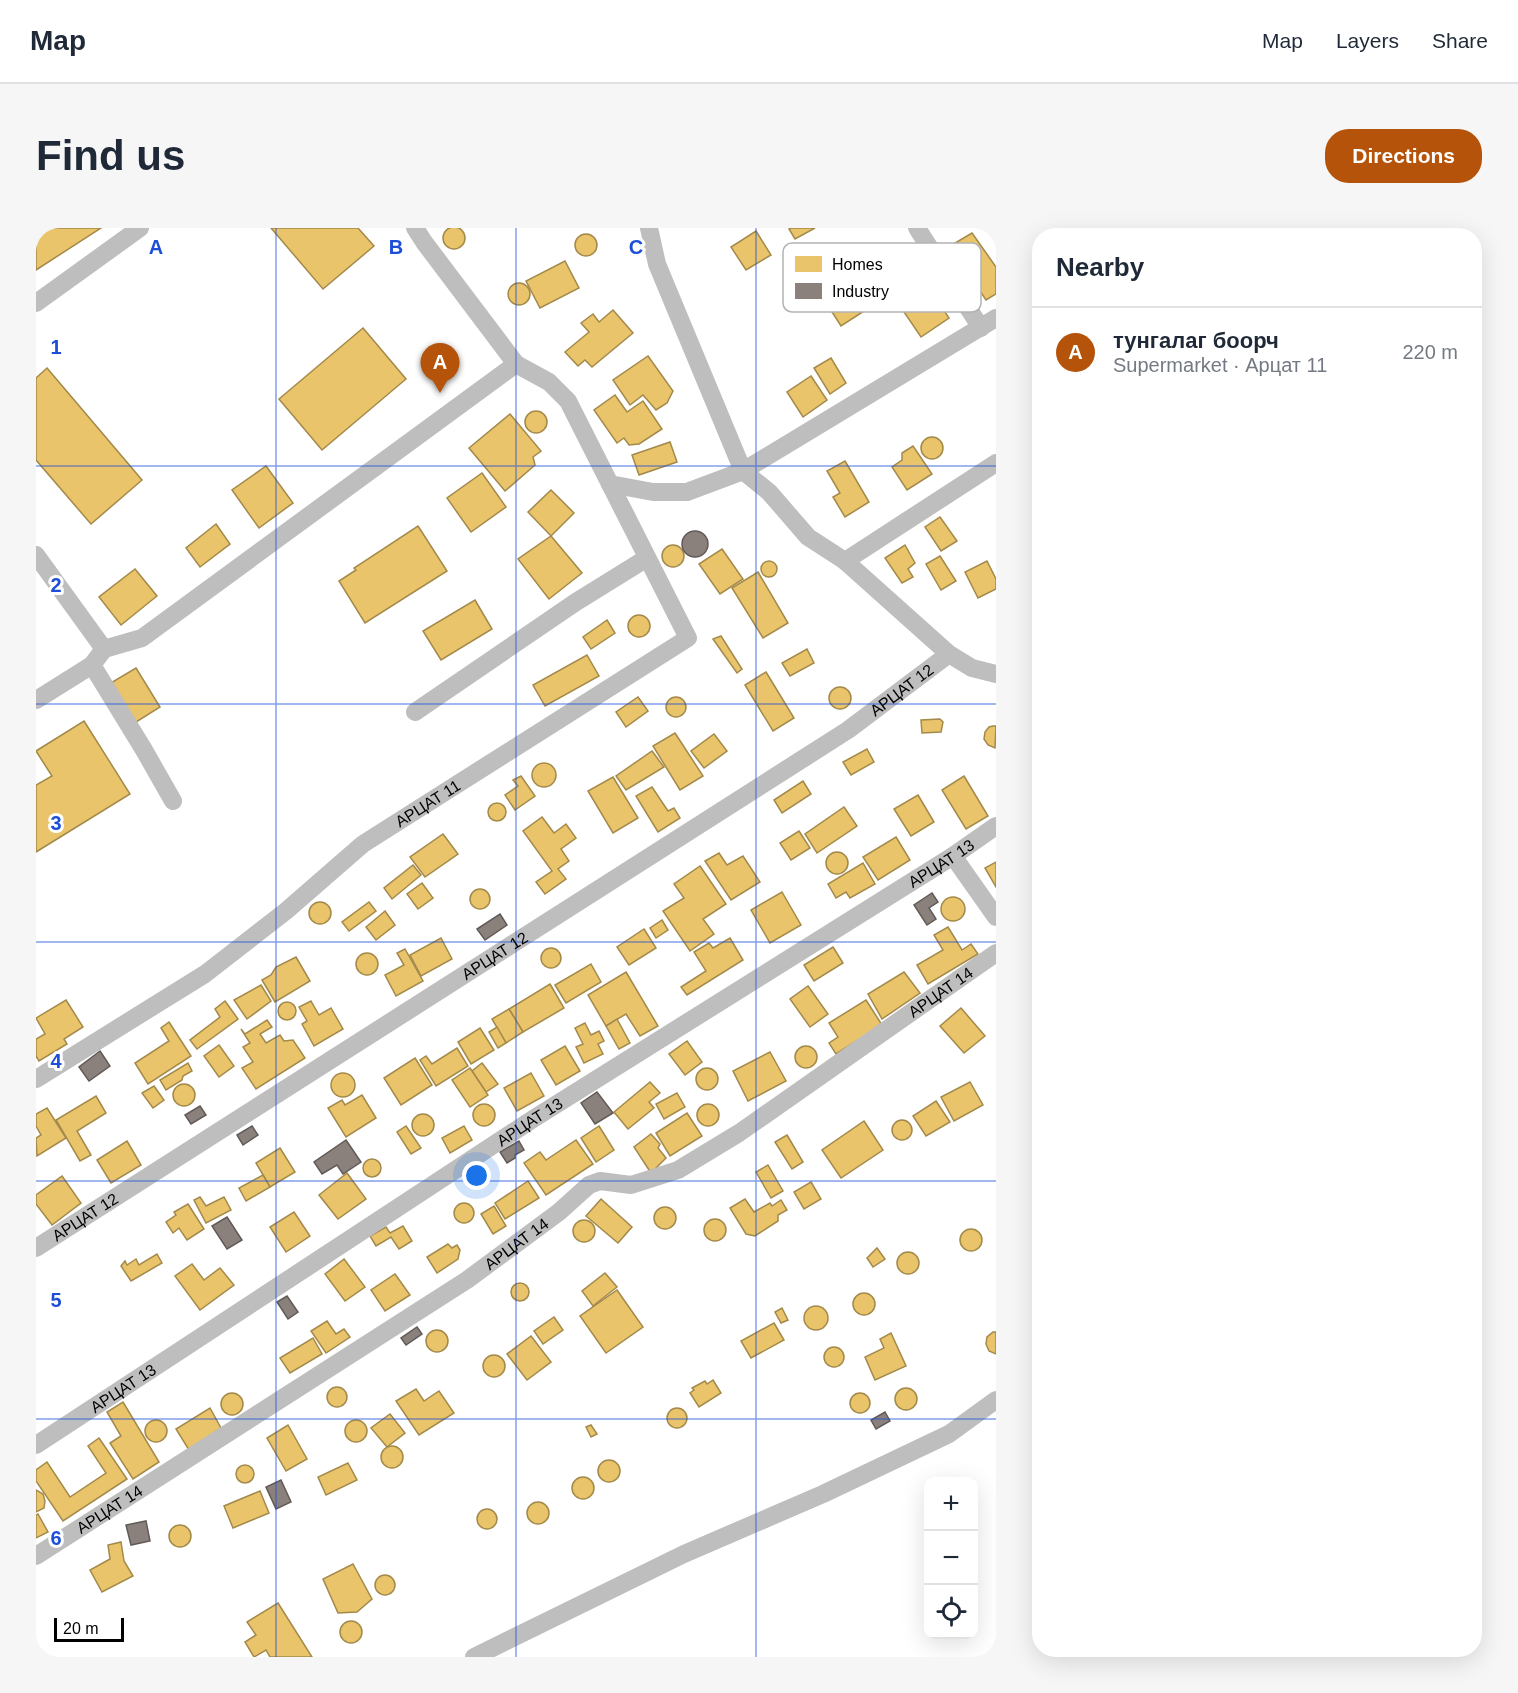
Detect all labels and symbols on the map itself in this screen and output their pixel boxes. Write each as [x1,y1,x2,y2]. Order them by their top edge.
text: A [149,236,163,258]
text: B [389,236,403,258]
text: C [629,236,643,258]
legend [783,243,981,312]
text: Homes [832,256,883,273]
text: Industry [832,283,889,300]
text: 1 [50,336,62,358]
pin: A [420,344,460,393]
text: 2 [50,574,62,596]
street label: АРЦАТ 12 [867,661,937,719]
street label: АРЦАТ 11 [392,777,463,830]
text: 3 [50,812,62,834]
street label: АРЦАТ 13 [905,836,977,891]
street label: АРЦАТ 12 [459,929,531,983]
street label: АРЦАТ 14 [905,964,976,1021]
text: 4 [50,1050,62,1072]
street label: АРЦАТ 13 [494,1095,566,1149]
your location [462,1161,491,1190]
street label: АРЦАТ 12 [49,1190,121,1244]
street label: АРЦАТ 14 [481,1215,552,1273]
text: 5 [50,1289,62,1311]
street label: АРЦАТ 13 [87,1361,159,1416]
street label: АРЦАТ 14 [74,1482,146,1537]
text: 6 [50,1527,62,1549]
scale bar [54,1615,124,1642]

